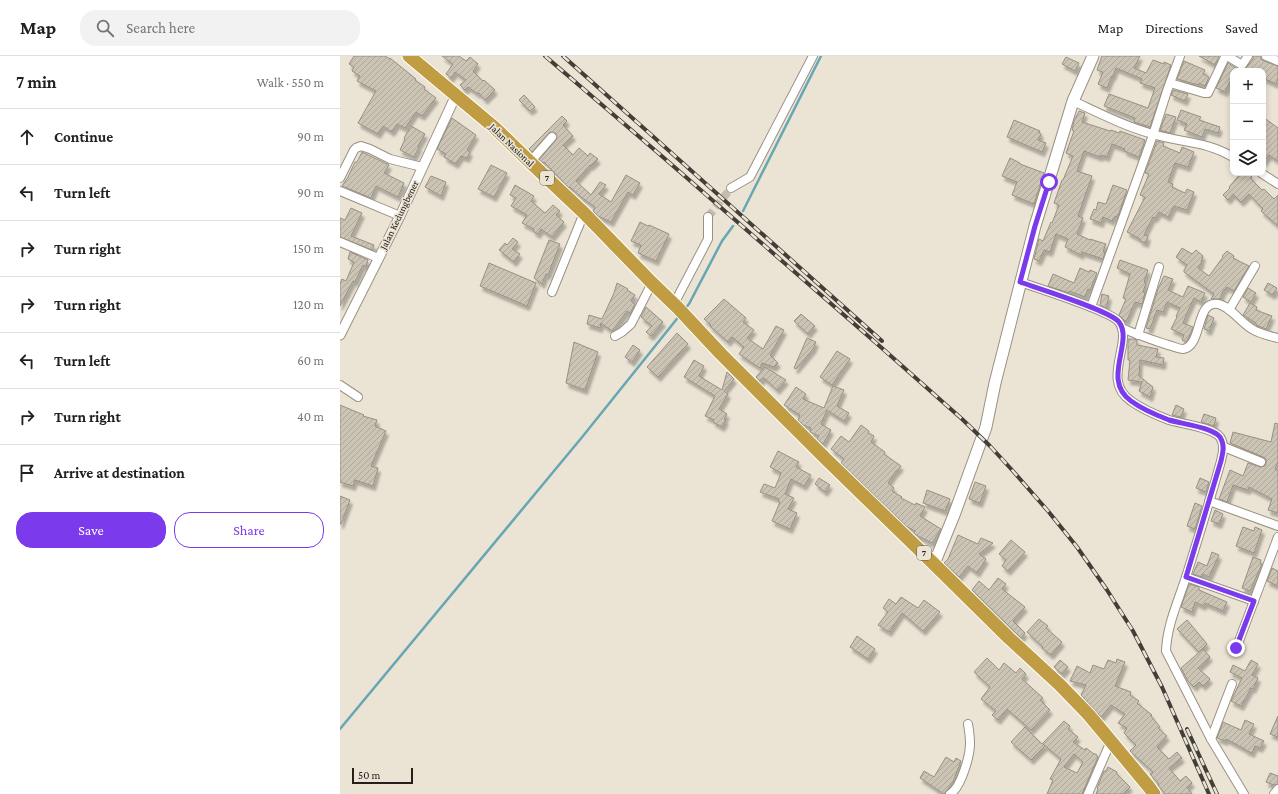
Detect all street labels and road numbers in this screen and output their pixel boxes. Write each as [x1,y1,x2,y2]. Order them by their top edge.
street label: Jalan Nasional [487,120,537,169]
road number: 7 [540,171,554,185]
street label: Jalan Kedungbener [377,178,421,252]
road number: 7 [917,546,931,560]

